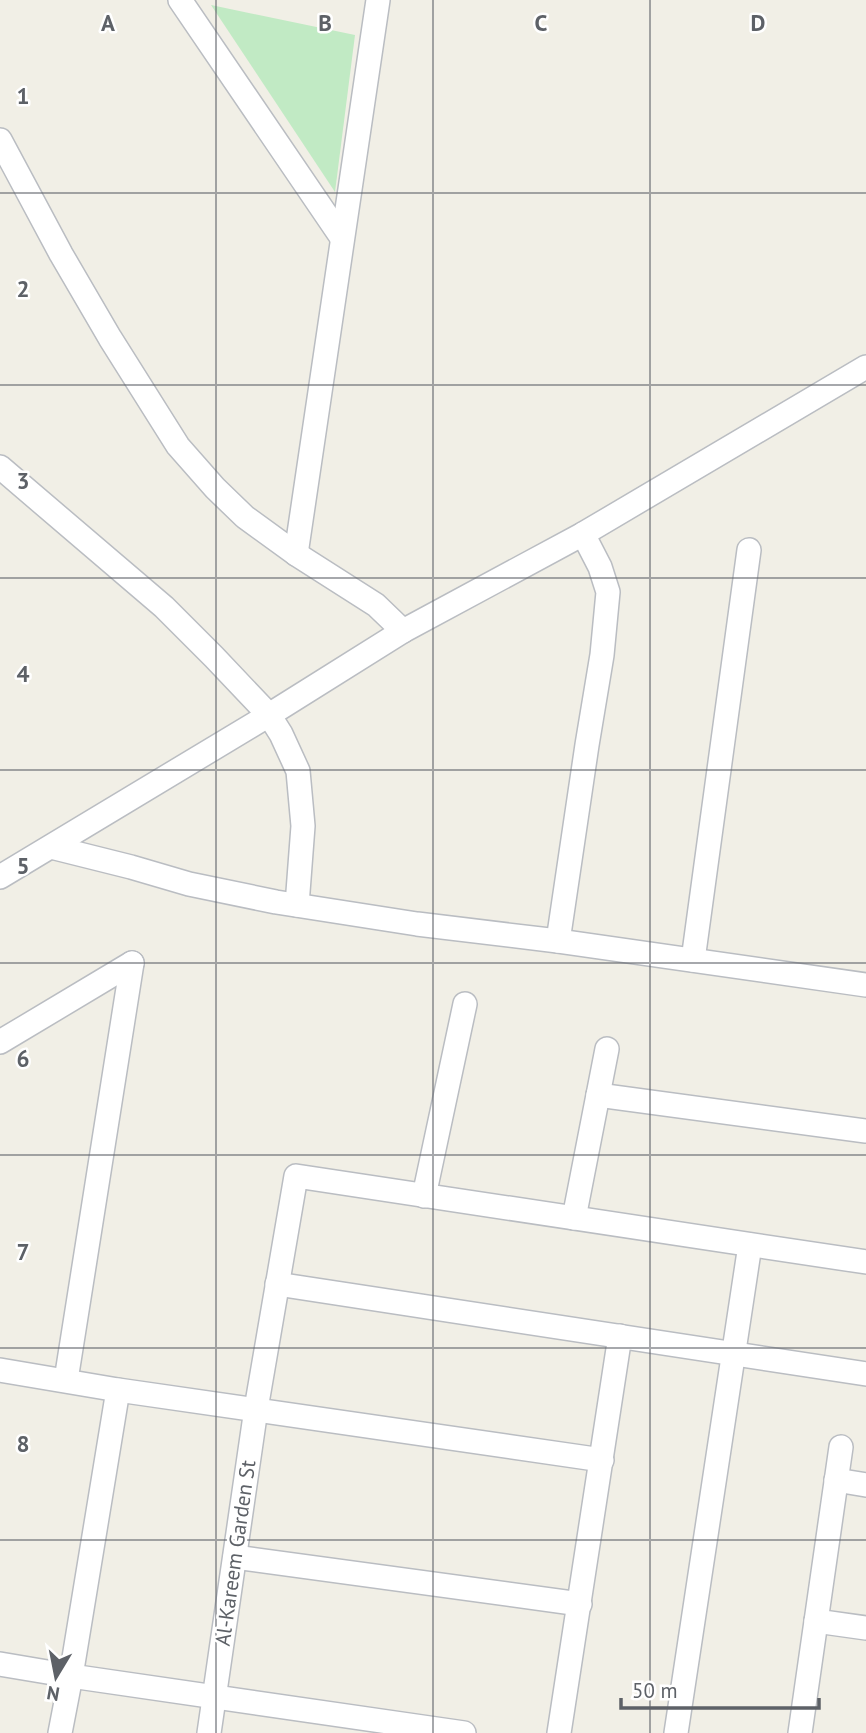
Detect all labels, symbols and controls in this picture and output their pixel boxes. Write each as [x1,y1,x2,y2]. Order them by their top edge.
text: A [101,8,115,37]
text: B [318,8,332,37]
text: C [535,8,548,37]
text: D [751,8,765,37]
text: 1 [16,81,30,110]
text: 2 [16,274,30,303]
text: 3 [16,466,30,495]
text: 4 [16,659,30,688]
text: 5 [16,851,30,880]
text: 6 [16,1044,30,1073]
text: 7 [16,1237,30,1266]
text: 8 [16,1429,30,1458]
street label: Al-Kareem Garden St [209,1458,261,1648]
north arrow [21,1642,91,1712]
scale bar [621,1666,819,1710]
text: 50 m [632,1677,678,1704]
text: N [45,1681,61,1707]

